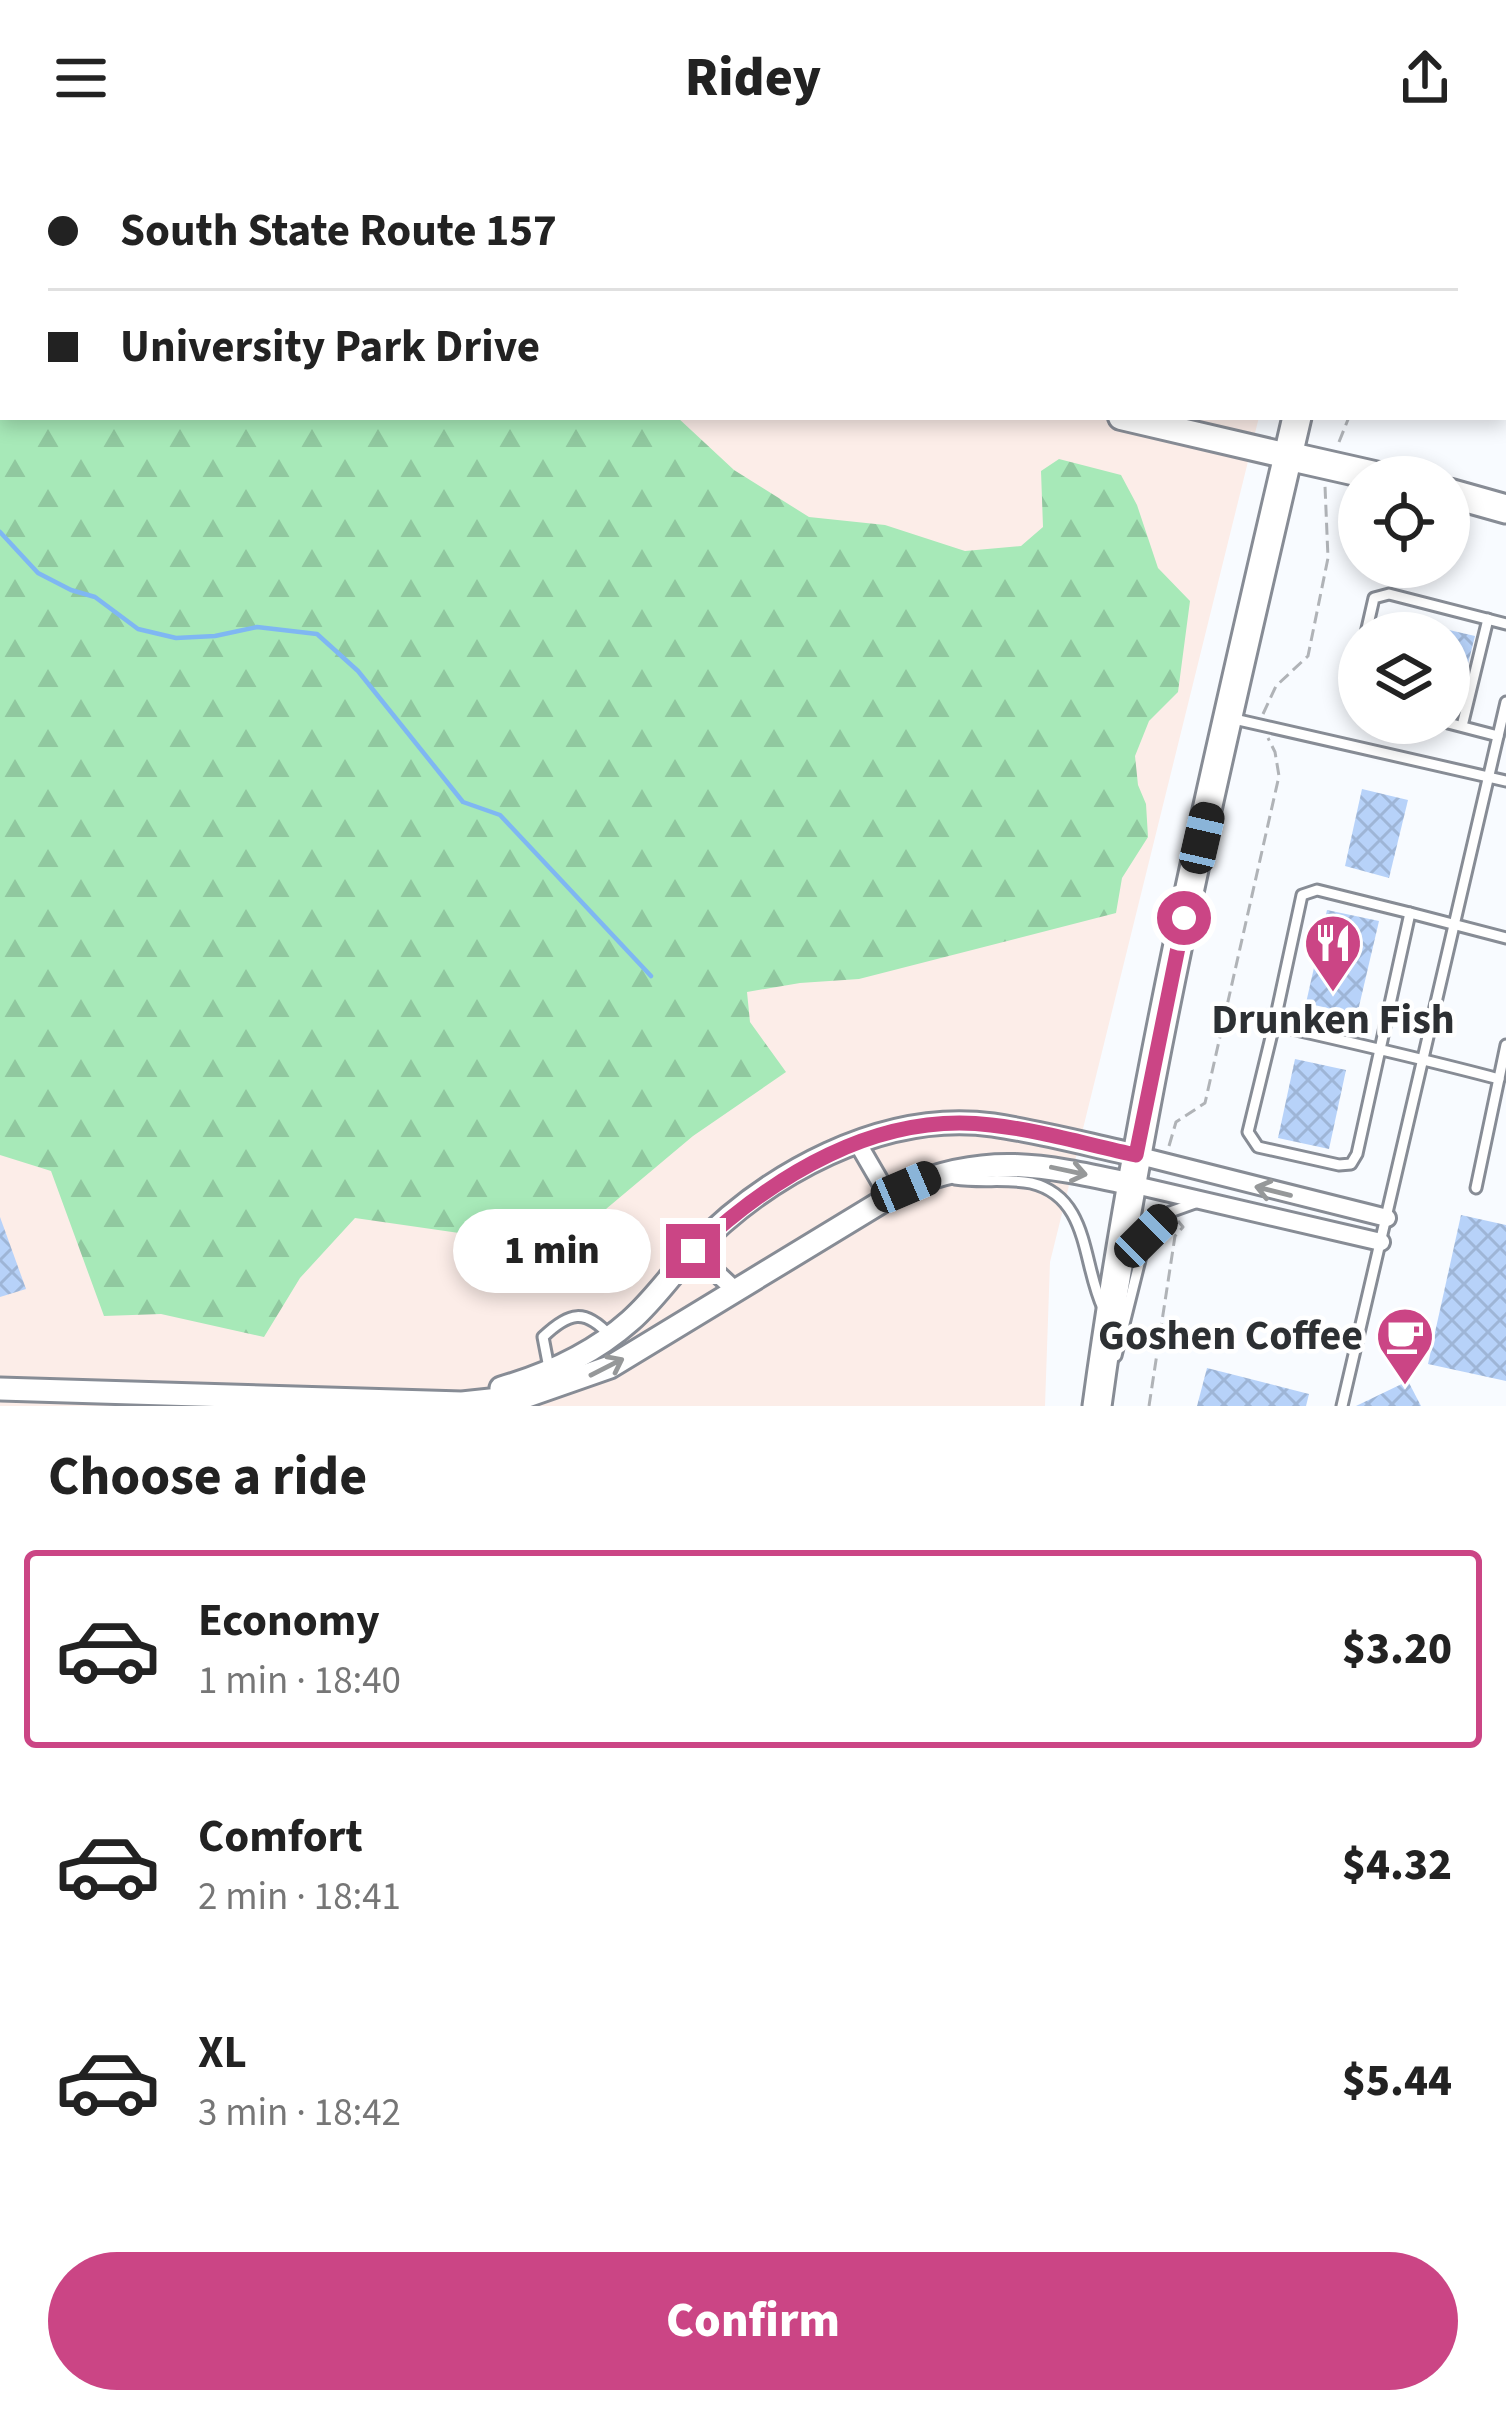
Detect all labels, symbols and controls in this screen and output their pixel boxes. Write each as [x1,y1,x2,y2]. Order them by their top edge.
text: Ridey [685,40,821,117]
icon: menu [48,45,114,111]
icon: share [1392,45,1458,111]
text: South State Route 157 [120,199,557,263]
text: University Park Drive [120,315,540,379]
map controls [1338,456,1470,744]
button: locate [1338,456,1470,588]
button: layers [1338,612,1470,744]
car [1176,799,1228,877]
route start [1157,891,1211,945]
restaurant icon: Drunken Fish [1302,912,1364,994]
place label: Drunken Fish [1211,990,1455,1050]
car [866,1156,946,1218]
one-way arrow [1049,1160,1087,1183]
one-way arrow [1255,1179,1293,1201]
car [1108,1198,1184,1274]
callout: 1 min [453,1209,651,1293]
text: 1 min [504,1223,600,1279]
route end [666,1224,720,1278]
cafe icon: Goshen Coffee [1374,1305,1436,1387]
place label: Goshen Coffee [1098,1306,1363,1366]
one-way arrow [588,1355,624,1378]
text: Choose a ride [48,1439,367,1516]
text: Economy [198,1589,380,1653]
icon: car [54,1595,162,1703]
text: $3.20 [1342,1617,1452,1681]
text: 1 min · 18:40 [198,1653,401,1709]
text: Comfort [198,1805,363,1869]
icon: car [54,1811,162,1919]
text: $4.32 [1342,1833,1452,1897]
text: 2 min · 18:41 [198,1869,401,1925]
text: XL [198,2021,247,2085]
icon: car [54,2027,162,2135]
text: $5.44 [1342,2049,1452,2113]
text: 3 min · 18:42 [198,2085,401,2141]
button: Confirm [48,2252,1458,2390]

